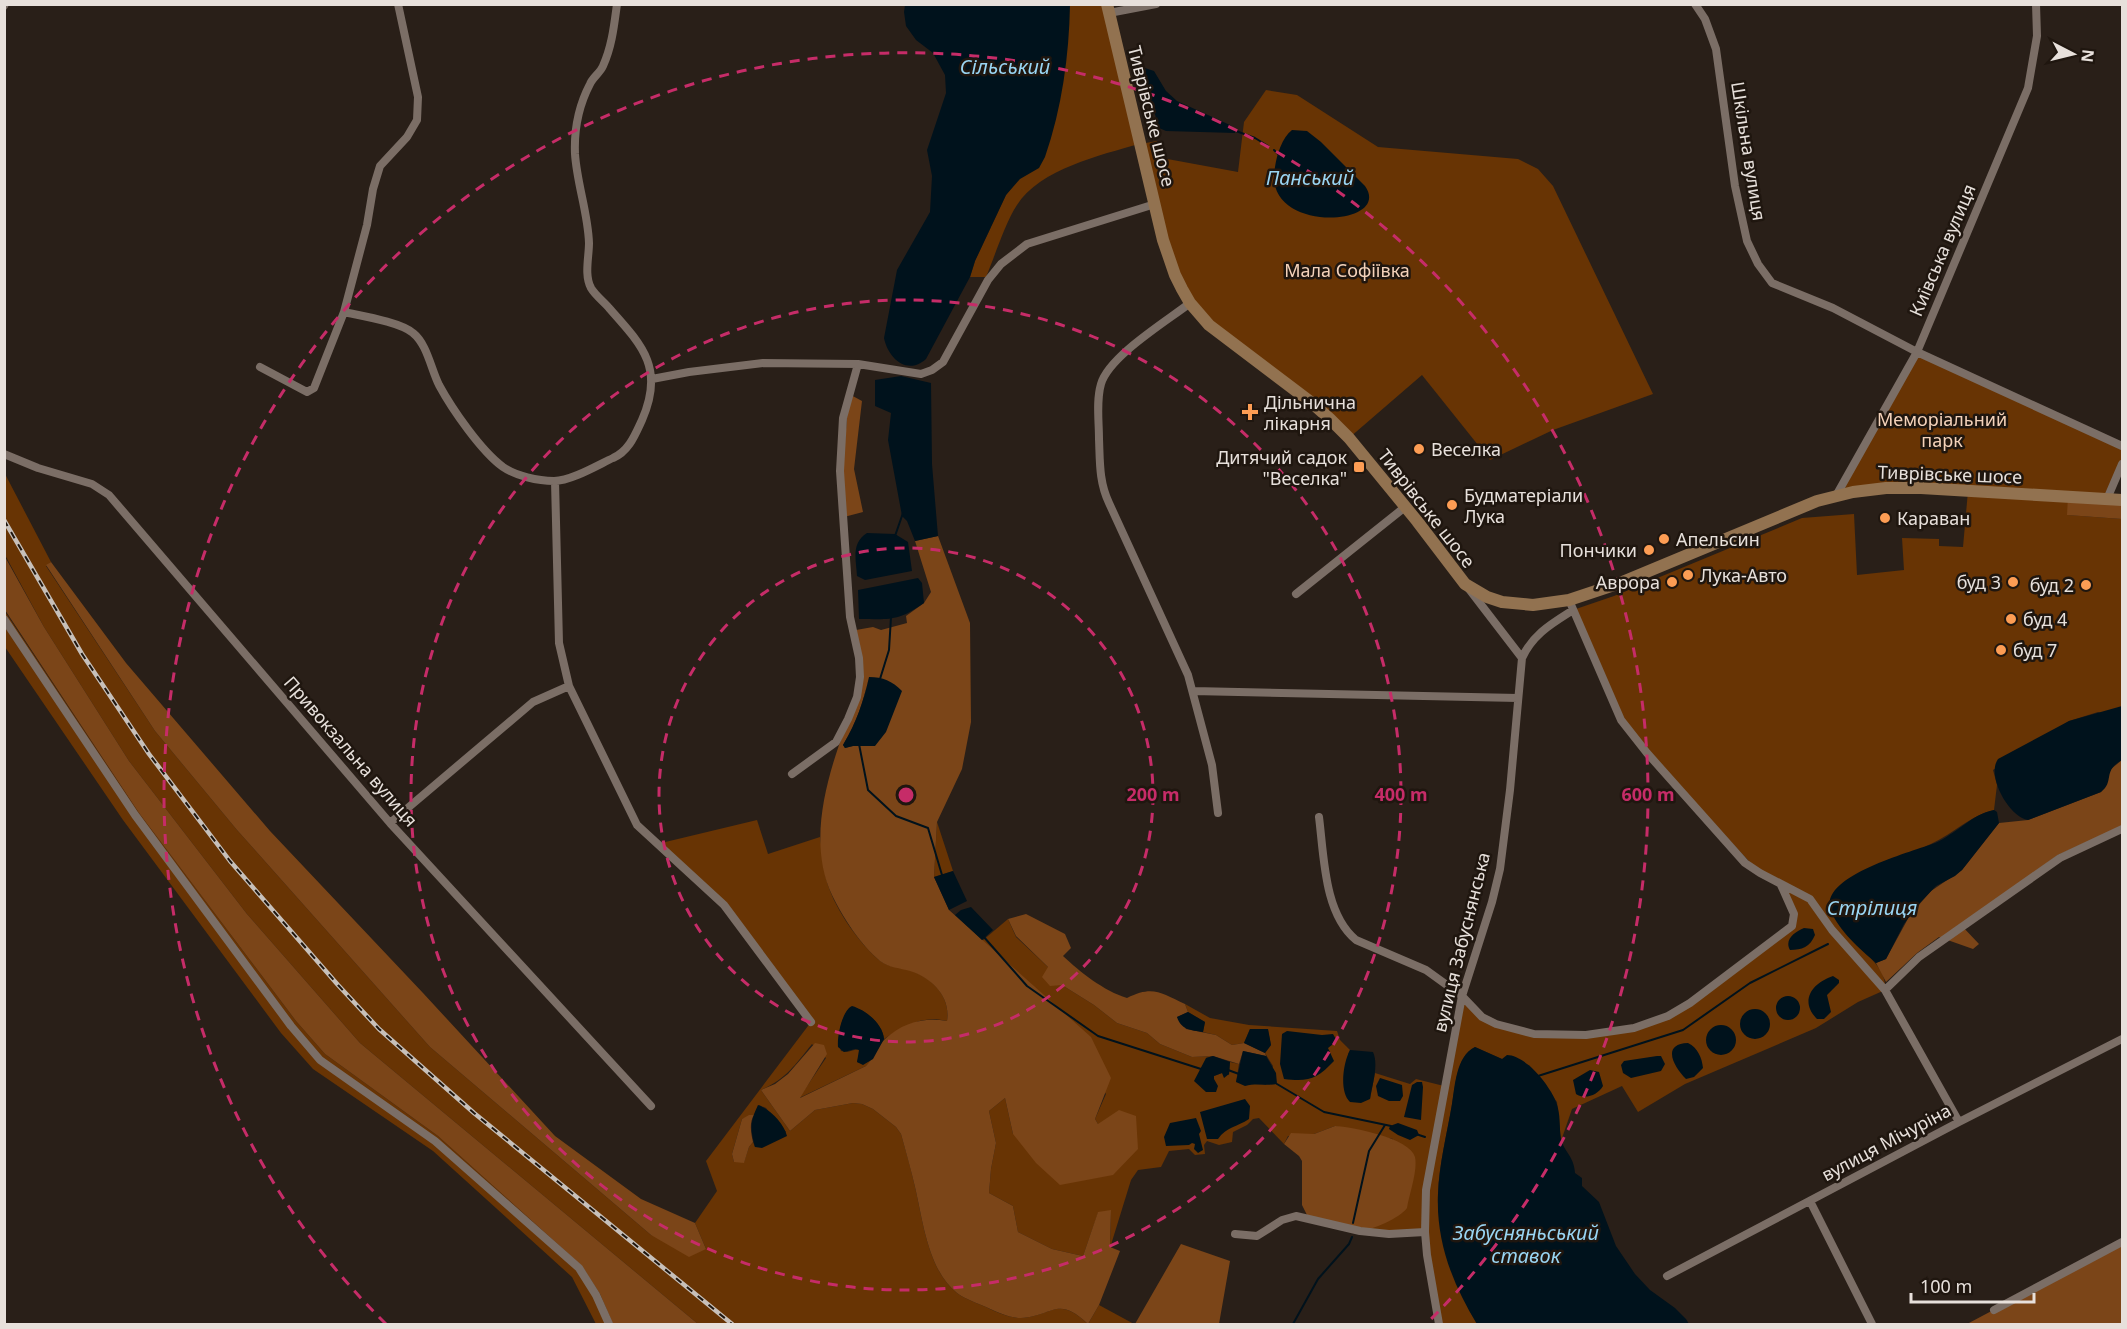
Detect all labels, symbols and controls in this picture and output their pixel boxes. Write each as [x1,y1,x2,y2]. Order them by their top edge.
north arrow [2043,24,2103,84]
street label: Тиврівське шосе [1123,43,1181,189]
text: N [2076,48,2100,64]
water label: Сільський [960,53,1050,80]
street label: Шкільна вулиця [1726,80,1772,222]
water label: Панський [1266,164,1354,191]
street label: Київська вулиця [1903,180,1981,320]
park label: Мала Софіївка [1284,258,1410,282]
place label: Дільнична лікарня [1264,390,1356,435]
marker: Дільнична лікарня [1241,403,1259,421]
park label: Меморіальний парк [1877,407,2007,452]
place label: Веселка [1431,437,1501,461]
marker: Веселка [1412,442,1426,456]
street label: Тиврівське шосе [1373,444,1481,572]
place label: Дитячий садок "Веселка" [1216,445,1347,490]
street label: Тиврівське шосе [1877,459,2023,489]
marker: Дитячий садок "Веселка" [1352,460,1366,474]
place label: Будматеріали Лука [1464,483,1583,528]
marker: Будматеріали Лука [1445,498,1459,512]
place label: Караван [1897,506,1970,530]
marker: Караван [1878,511,1892,525]
place label: Апельсин [1676,527,1760,551]
marker: Апельсин [1657,532,1671,546]
place label: Пончики [1560,538,1637,562]
marker: Пончики [1642,543,1656,557]
place label: Лука-Авто [1700,563,1787,587]
marker: Лука-Авто [1681,568,1695,582]
place label: Аврора [1596,570,1660,594]
place label: буд 3 [1957,570,2001,594]
place label: буд 2 [2030,573,2074,597]
marker: Аврора [1665,575,1679,589]
marker: буд 3 [2006,575,2020,589]
marker: буд 2 [2079,578,2093,592]
place label: буд 4 [2023,607,2067,631]
marker: буд 4 [2004,612,2018,626]
place label: буд 7 [2013,638,2057,662]
marker: буд 7 [1994,643,2008,657]
street label: Привокзальна вулиця [279,671,423,831]
text: 200 m [1126,782,1180,806]
text: 400 m [1374,782,1428,806]
text: 600 m [1621,782,1675,806]
centre of rings [896,785,916,805]
street label: вулиця Забуснянська [1427,850,1495,1034]
water label: Стрілиця [1827,894,1917,921]
street label: вулиця Мічуріна [1817,1098,1955,1186]
water label: Забусняньський ставок [1452,1219,1599,1269]
scale bar [1911,1266,2034,1304]
text: 100 m [1920,1274,1972,1298]

